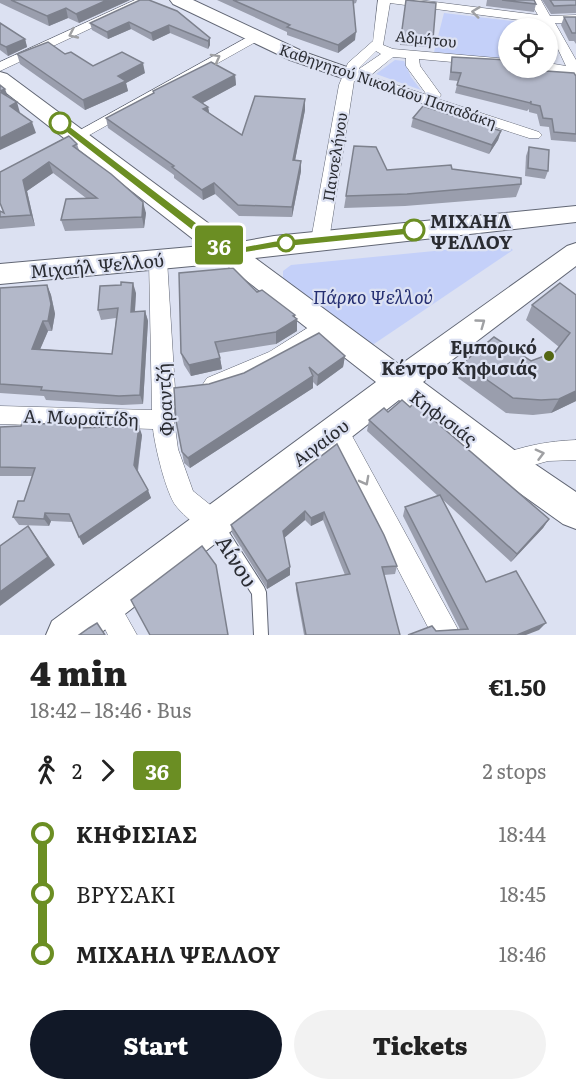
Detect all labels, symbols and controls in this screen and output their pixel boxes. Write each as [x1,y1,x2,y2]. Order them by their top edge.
one-way arrow [471,6,481,19]
map controls [498,18,558,78]
button: locate [498,18,558,78]
street label: Αδμήτου [394,23,458,53]
one-way arrow [68,26,79,38]
street label: Καθηγητού Νικολάου Παπαδάκη [276,37,500,133]
one-way arrow [210,54,220,65]
street label: Πανσελήνου [316,111,352,203]
unlabelled marker [49,112,71,134]
place label: ΜΙΧΑΗΛ ΨΕΛΛΟΥ [430,207,513,255]
marker: ΜΙΧΑΗΛ ΨΕΛΛΟΥ [403,219,425,241]
line badge: 36 [192,226,246,264]
text: 36 [207,230,231,261]
unlabelled marker [277,234,295,252]
street label: Μιχαήλ Ψελλού [29,246,165,284]
park label: Πάρκο Ψελλού [313,283,433,310]
one-way arrow [474,319,485,330]
place label: Εμπορικό Κέντρο Κηφισιάς [381,333,537,381]
marker: Εμπορικό Κέντρο Κηφισιάς [542,349,556,363]
street label: Φραντζή [149,363,179,437]
street label: Κηφισιάς [405,383,483,451]
street label: Α. Μωραϊτίδη [23,401,139,433]
street label: Αιγαίου [286,412,354,472]
one-way arrow [535,448,545,461]
one-way arrow [357,475,369,486]
street label: Αίνου [210,528,266,592]
text: 4 min [30,647,127,696]
text: €1.50 [489,670,546,703]
text: 18:42 – 18:46 · Bus [30,694,191,724]
icon: walk [30,754,63,787]
icon: forward [91,754,124,787]
text: 2 [72,755,82,785]
text: 36 [145,755,169,786]
text: 2 stops [482,755,546,785]
text: ΚΗΦΙΣΙΑΣ [76,817,197,850]
text: 18:44 [499,818,546,848]
text: ΒΡΥΣΑΚΙ [76,877,176,910]
text: 18:45 [499,878,546,908]
text: ΜΙΧΑΗΛ ΨΕΛΛΟΥ [76,937,280,970]
text: 18:46 [499,938,546,968]
button: Start [30,1010,282,1079]
button: Tickets [294,1010,546,1079]

